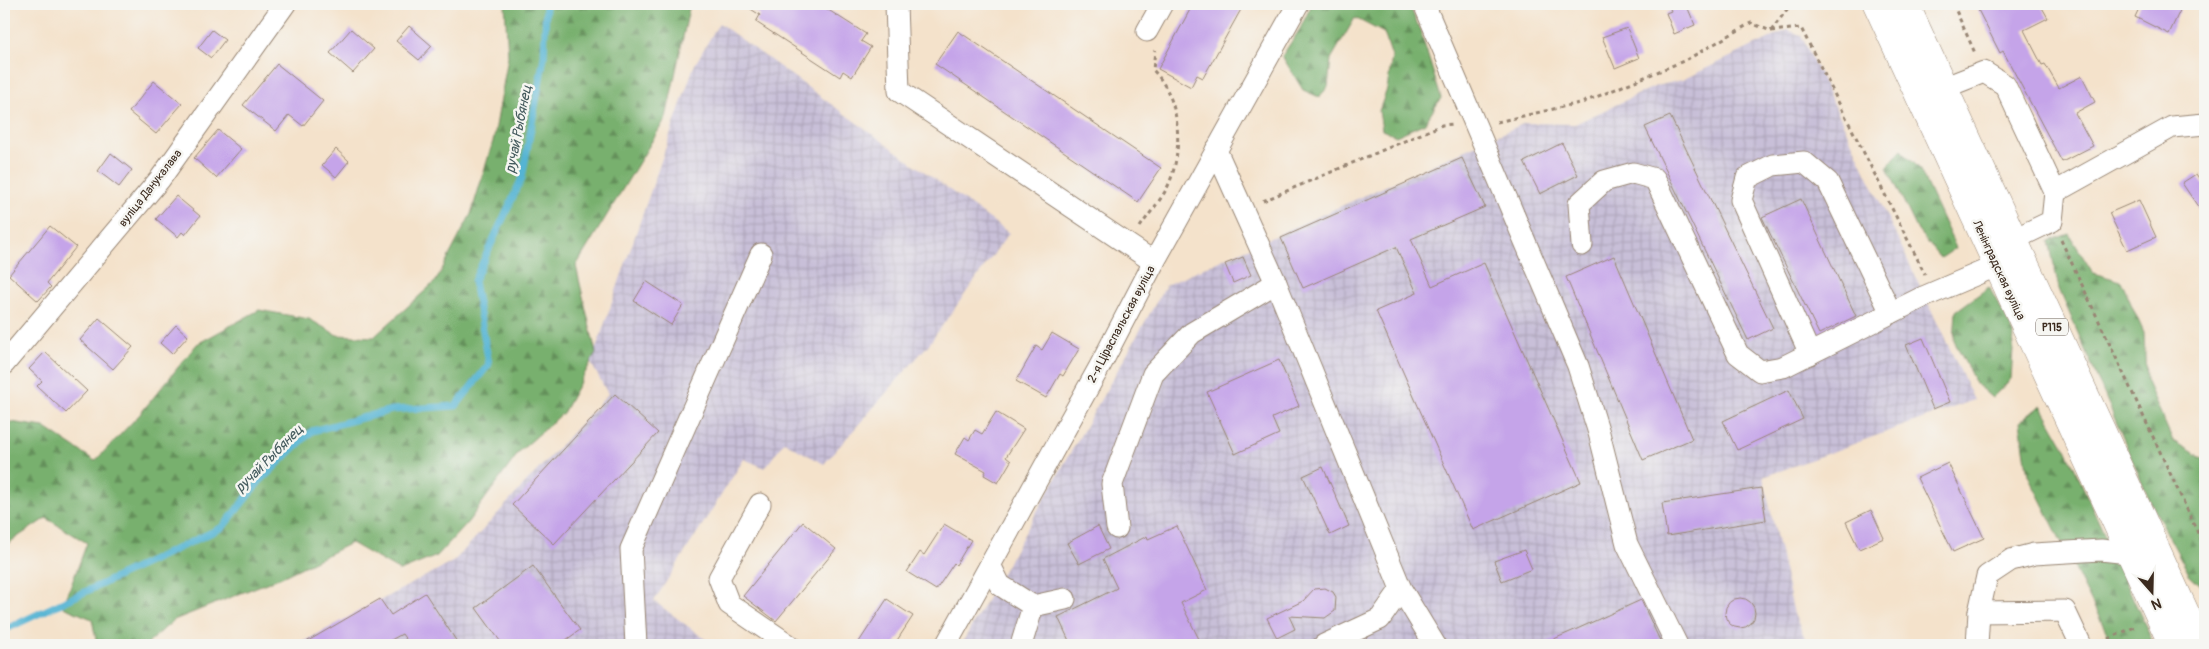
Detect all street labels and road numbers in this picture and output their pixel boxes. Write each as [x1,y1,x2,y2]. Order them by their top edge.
street label: вуліца Данукалава [115,146,186,230]
street label: Ленінградская вуліца [1968,217,2028,323]
street label: 2-я Ціраспальская вуліца [1084,263,1159,385]
road number: Р115 [2036,318,2068,336]

